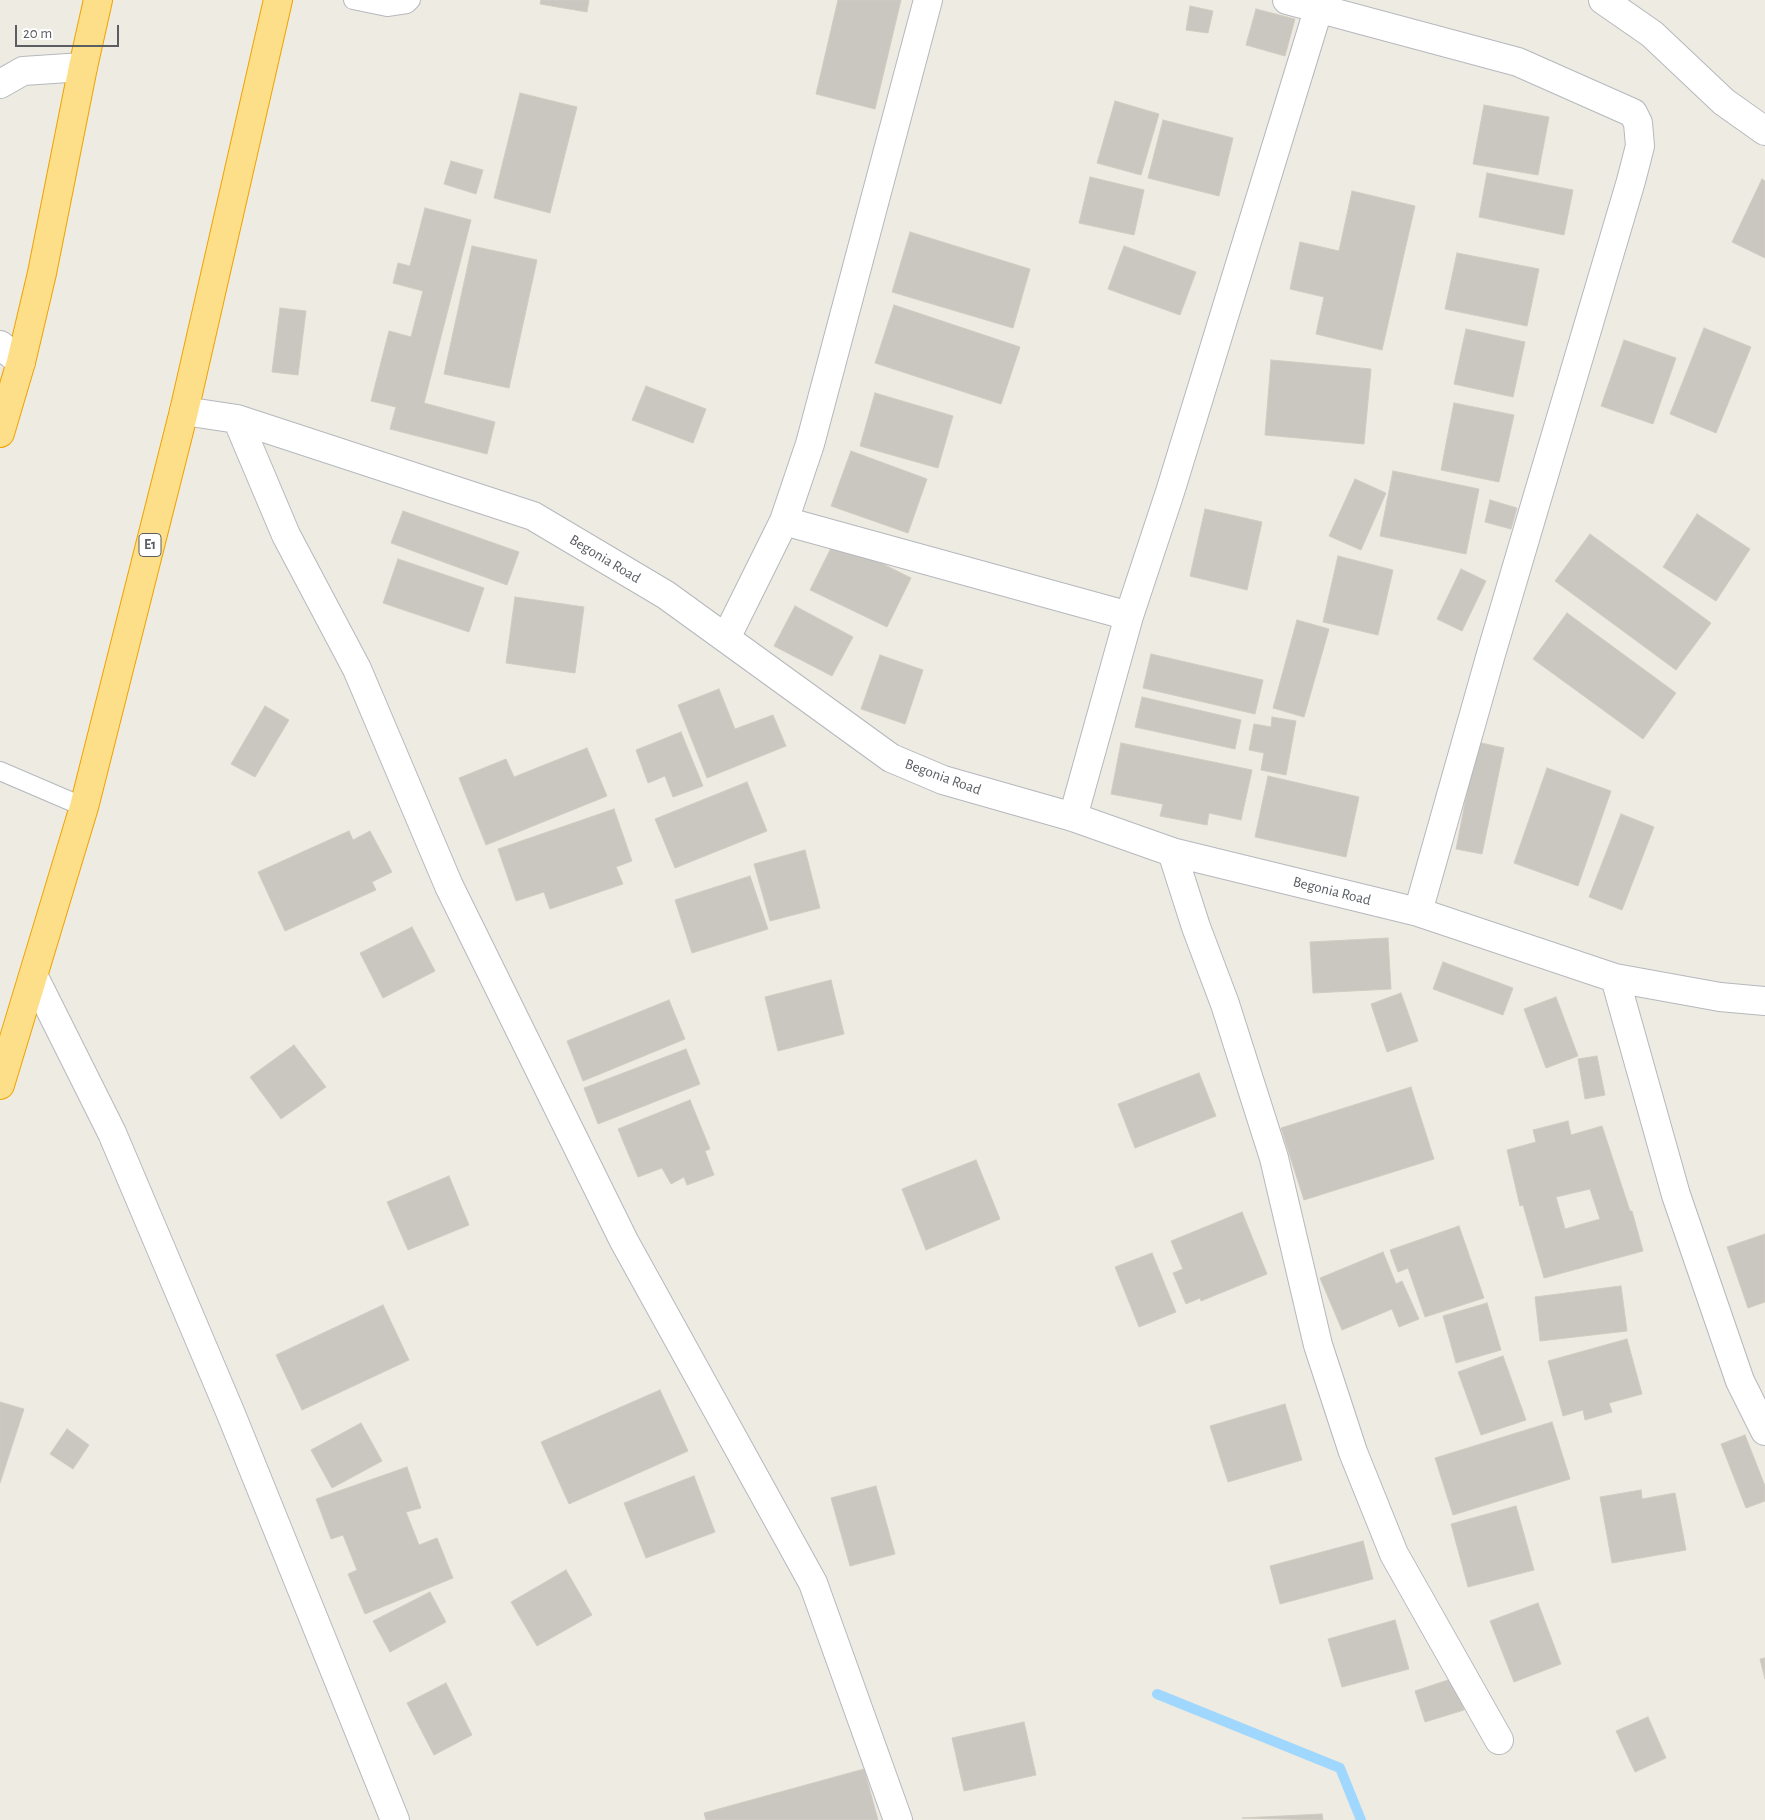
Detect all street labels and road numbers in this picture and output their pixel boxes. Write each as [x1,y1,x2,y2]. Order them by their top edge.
street label: Begonia Road [566,531,644,587]
road number: E1 [139,534,161,556]
street label: Begonia Road [902,755,984,799]
street label: Begonia Road [1291,873,1373,909]

